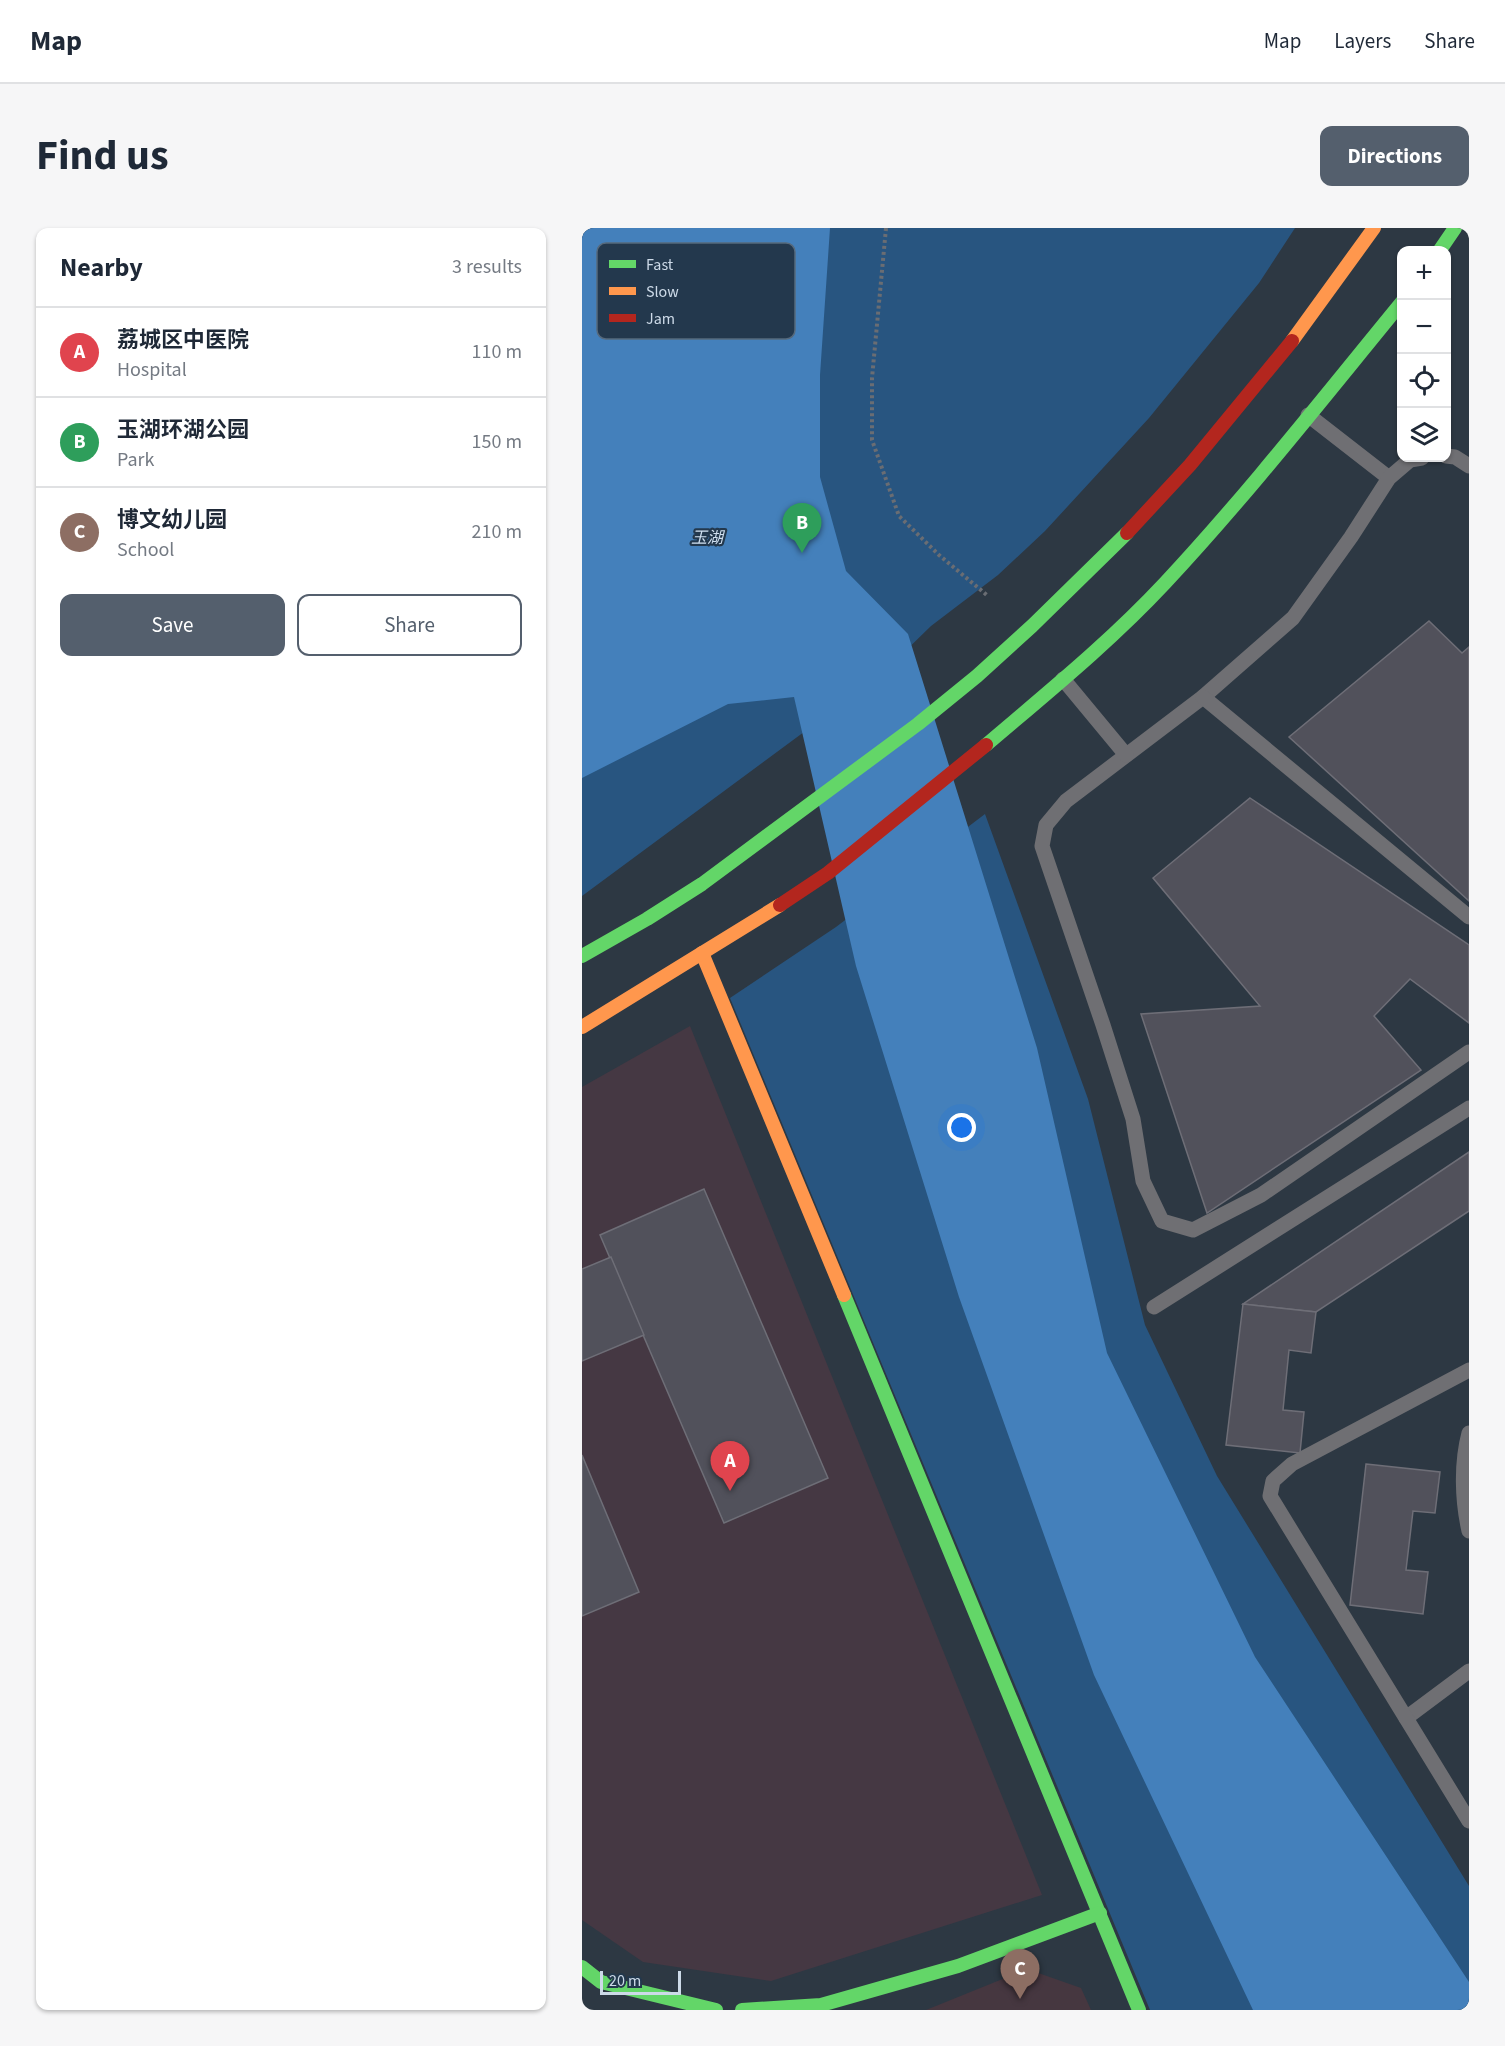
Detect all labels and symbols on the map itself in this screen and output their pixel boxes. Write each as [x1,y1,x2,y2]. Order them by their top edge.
legend [597,243,795,339]
text: Fast [646,254,674,276]
text: Slow [646,281,679,303]
text: Jam [646,308,675,330]
pin: B [782,504,822,553]
water label: 玉湖 [691,527,726,549]
your location [947,1113,976,1142]
pin: A [710,1442,750,1491]
pin: C [1000,1950,1040,1999]
scale bar [600,1968,681,1996]

